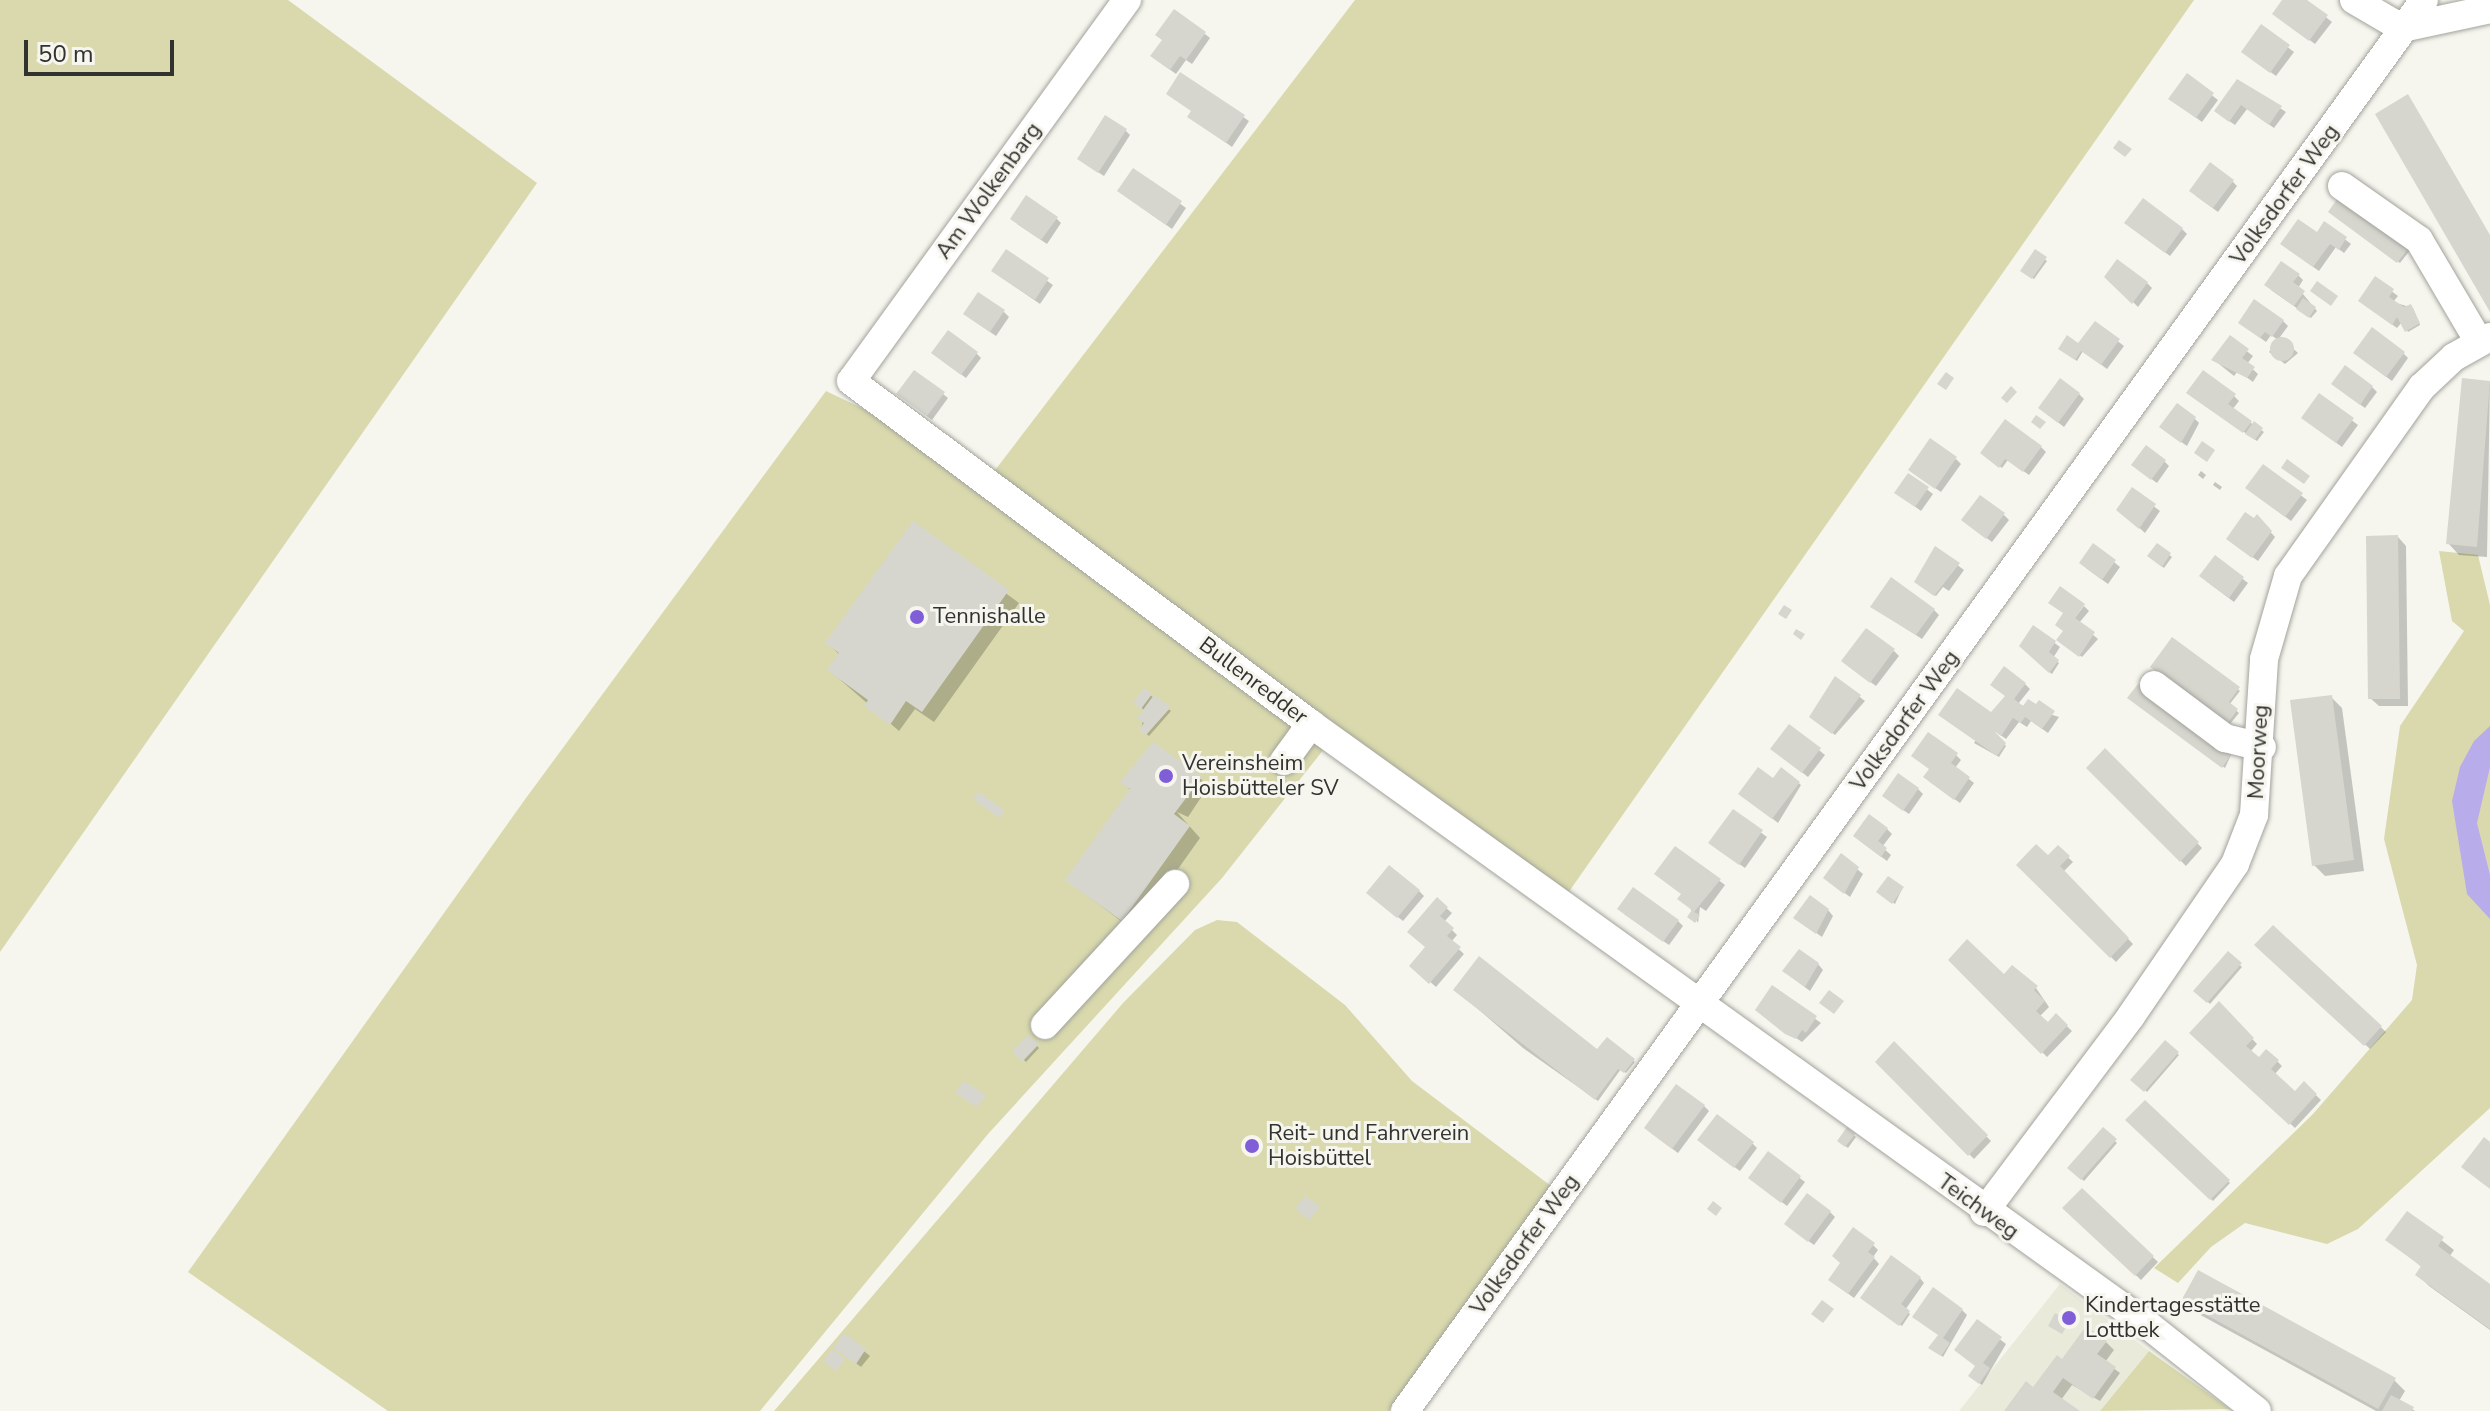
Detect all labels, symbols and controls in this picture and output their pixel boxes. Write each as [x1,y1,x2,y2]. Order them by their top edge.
scale bar [28,24,178,74]
text: 50 m [38,38,94,70]
street label: Am Wolkenbarg [931,118,1047,264]
street label: Volksdorfer Weg [2225,120,2345,270]
place label: Tennishalle [933,604,1046,630]
marker: Tennishalle [908,608,926,626]
street label: Bullenredder [1194,632,1312,730]
street label: Volksdorfer Weg [1845,646,1965,796]
street label: Moorweg [2243,704,2275,800]
place label: Vereinsheim Hoisbütteler SV [1182,750,1339,802]
marker: Vereinsheim Hoisbütteler SV [1157,767,1175,785]
place label: Reit- und Fahrverein Hoisbüttel [1268,1120,1469,1172]
marker: Reit- und Fahrverein Hoisbüttel [1243,1137,1261,1155]
street label: Teichweg [1932,1169,2024,1245]
street label: Volksdorfer Weg [1465,1170,1585,1320]
place label: Kindertagesstätte Lottbek [2085,1292,2260,1344]
marker: Kindertagesstätte Lottbek [2060,1309,2078,1327]

